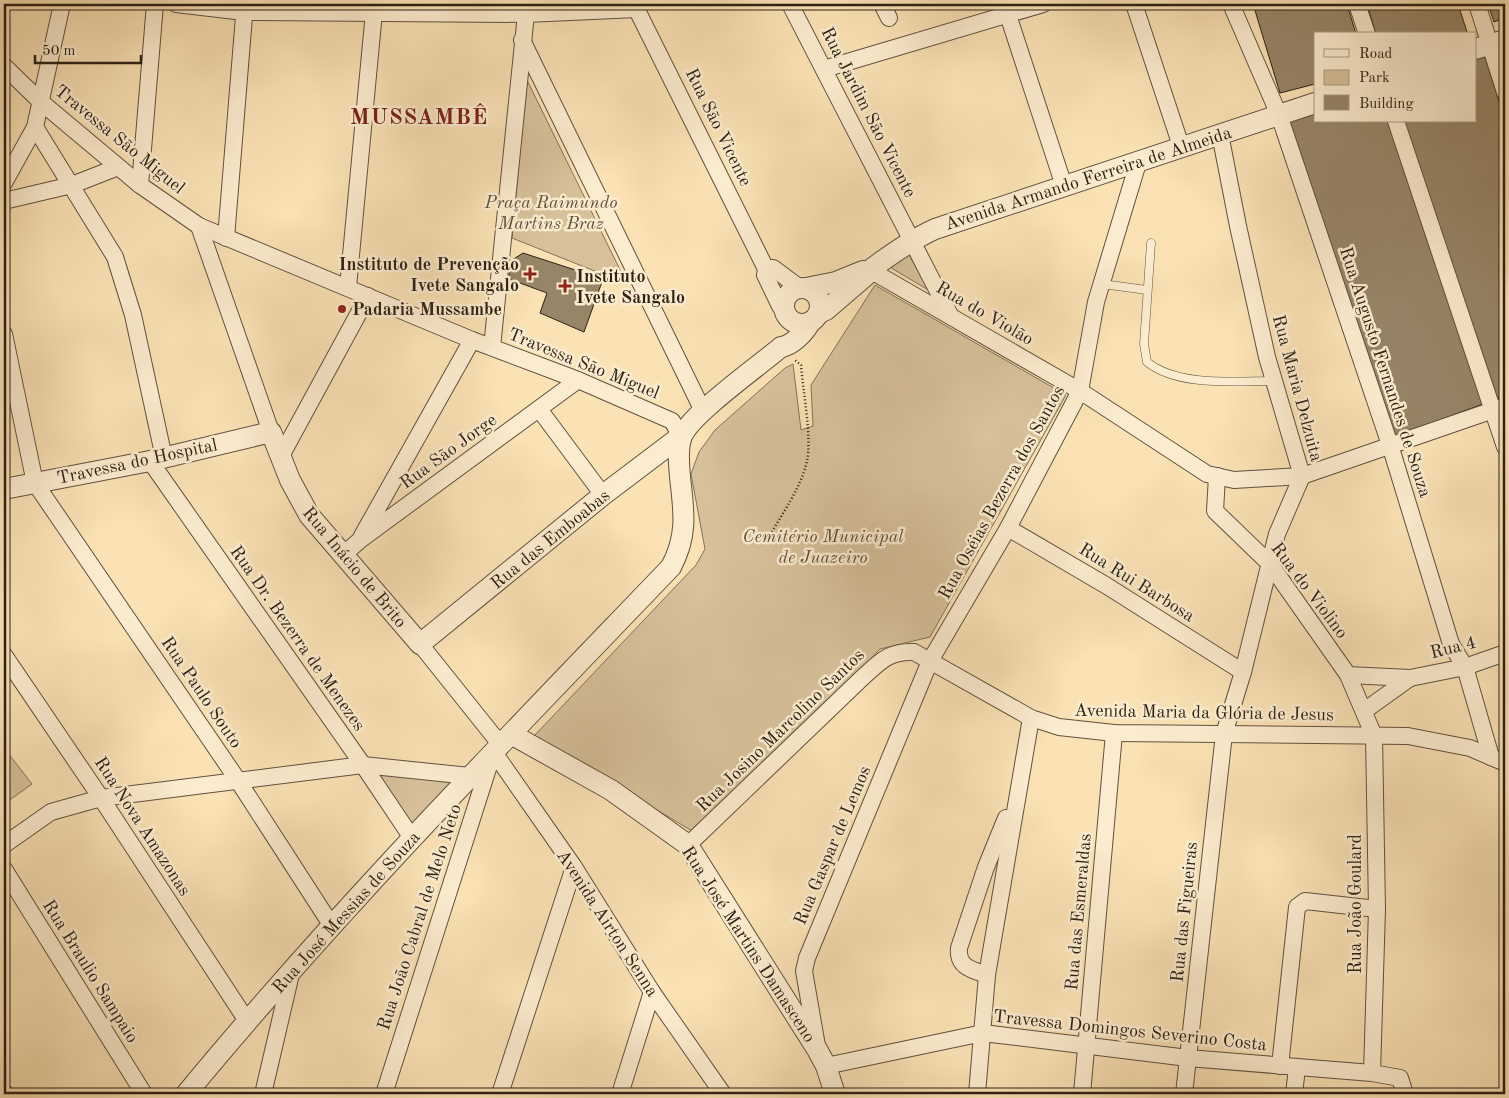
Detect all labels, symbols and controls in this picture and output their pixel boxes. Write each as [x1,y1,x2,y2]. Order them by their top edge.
street label: Rua Jardim São Vicente [817,24,919,200]
scale bar [35,32,141,64]
legend [1314,32,1476,122]
text: 50 m [42,44,76,59]
text: Road [1359,47,1393,62]
street label: Rua São Vicente [682,66,754,189]
text: Park [1359,71,1390,86]
street label: Travessa São Miguel [51,82,188,198]
text: Building [1359,97,1414,112]
district label: MUSSAMBÊ [350,103,488,129]
street label: Avenida Armando Ferreira de Almeida [943,124,1234,234]
park label: Praça Raimundo Martins Braz [483,194,618,233]
street label: Rua Augusto Fernandes de Souza [1336,245,1434,500]
place label: Instituto de Prevenção Ivete Sangalo [338,256,519,295]
marker: Instituto de Prevenção Ivete Sangalo [523,267,537,281]
place label: Instituto Ivete Sangalo [576,268,685,307]
marker: Instituto Ivete Sangalo [558,279,572,293]
street label: Rua do Violão [933,279,1036,349]
place label: Padaria Mussambe [352,301,502,319]
marker: Padaria Mussambe [336,303,348,315]
street label: Rua Maria Delzuita [1269,313,1325,464]
street label: Travessa São Miguel [505,325,662,403]
street label: Rua Oséias Bezerra dos Santos [936,382,1068,602]
street label: Rua São Jorge [397,411,500,493]
street label: Travessa do Hospital [55,436,219,488]
street label: Rua das Emboabas [488,486,614,593]
street label: Rua Inácio de Brito [299,504,410,631]
park label: Cemitério Municipal de Juazeiro [742,528,904,567]
street label: Rua do Violino [1267,539,1351,642]
street label: Rua Rui Barbosa [1076,540,1197,626]
street label: Rua Dr. Bezerra de Menezes [226,543,368,735]
street label: Rua Paulo Souto [157,634,245,752]
street label: Rua 4 [1428,634,1478,662]
street label: Rua Josino Marcolino Santos [693,646,868,816]
street label: Avenida Maria da Glória de Jesus [1074,702,1334,724]
street label: Rua Nova Amazonas [91,754,194,899]
street label: Rua Gaspar de Lemos [791,763,875,928]
street label: Rua João Cabral de Melo Neto [375,802,465,1033]
street label: Rua José Messias de Souza [269,828,424,997]
street label: Rua das Esmeraldas [1063,833,1095,991]
street label: Rua João Goulard [1347,834,1365,974]
street label: Rua das Figueiras [1169,841,1201,983]
street label: Rua José Martins Damasceno [678,843,818,1046]
street label: Avenida Airton Senna [553,847,661,1000]
street label: Rua Braulio Sampaio [39,897,141,1046]
street label: Travessa Domingos Severino Costa [992,1008,1268,1054]

